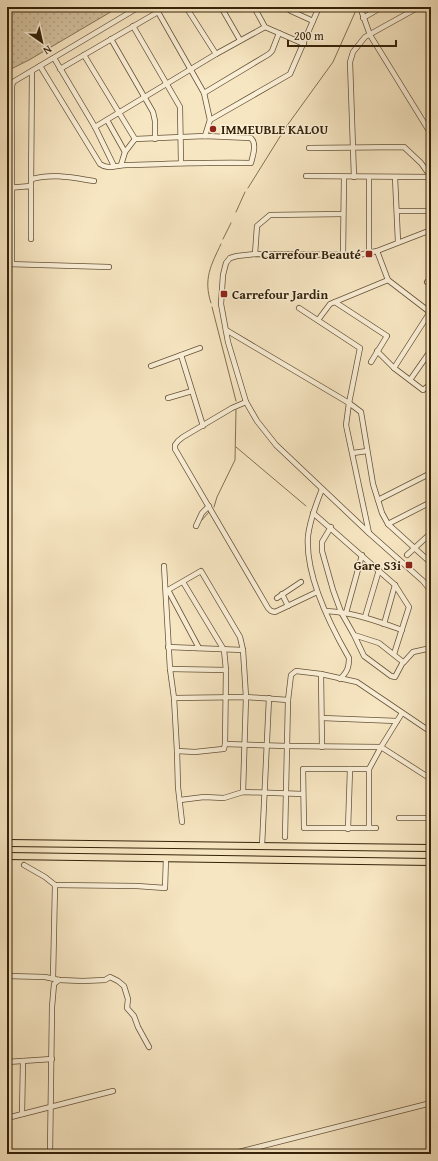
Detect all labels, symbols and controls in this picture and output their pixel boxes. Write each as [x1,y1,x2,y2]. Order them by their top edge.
north arrow [22,22,62,62]
scale bar [288,22,396,48]
text: 200 m [294,27,324,44]
text: N [40,42,55,59]
place label: IMMEUBLE KALOU [221,120,329,139]
marker: IMMEUBLE KALOU [208,124,218,134]
place label: Carrefour Beauté [261,245,361,264]
marker: Carrefour Beauté [364,249,374,259]
place label: Carrefour Jardin [232,285,328,304]
marker: Carrefour Jardin [219,289,229,299]
place label: Gare S3i [354,556,401,575]
marker: Gare S3i [404,560,414,570]

